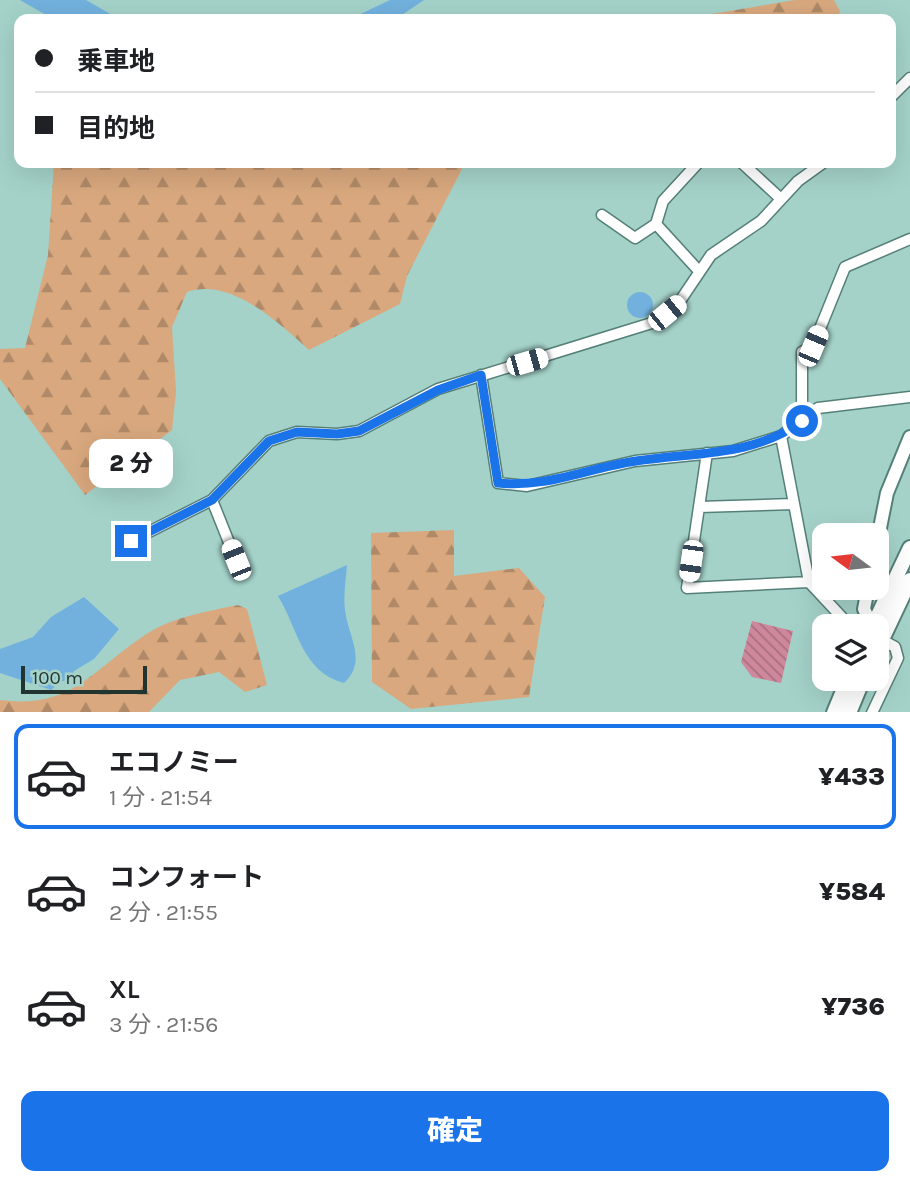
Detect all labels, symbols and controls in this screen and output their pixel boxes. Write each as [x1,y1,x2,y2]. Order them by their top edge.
text: 乗車地 [77,46,155,77]
text: 目的地 [77,113,155,144]
car [645,292,690,334]
car [796,323,831,369]
car [504,346,551,378]
route start [786,405,818,437]
callout: 2 分 [89,440,173,489]
text: 2 分 [109,450,153,477]
north arrow [812,523,889,600]
map controls [812,523,889,691]
route end [115,525,147,557]
car [219,537,254,583]
car [678,539,705,583]
button: layers [812,614,889,691]
scale bar [21,664,147,695]
text: 100 m [32,667,83,689]
icon: car [25,745,88,808]
text: エコノミー [109,747,239,778]
text: ¥433 [818,761,885,792]
text: 1 分 · 21:54 [109,784,212,811]
icon: car [25,860,88,923]
text: コンフォート [109,862,264,893]
text: ¥584 [819,876,885,907]
text: 2 分 · 21:55 [109,899,218,926]
text: XL [109,974,140,1005]
icon: car [25,975,88,1038]
text: ¥736 [821,991,885,1022]
text: 3 分 · 21:56 [109,1011,218,1038]
button: 確定 [21,1091,889,1171]

